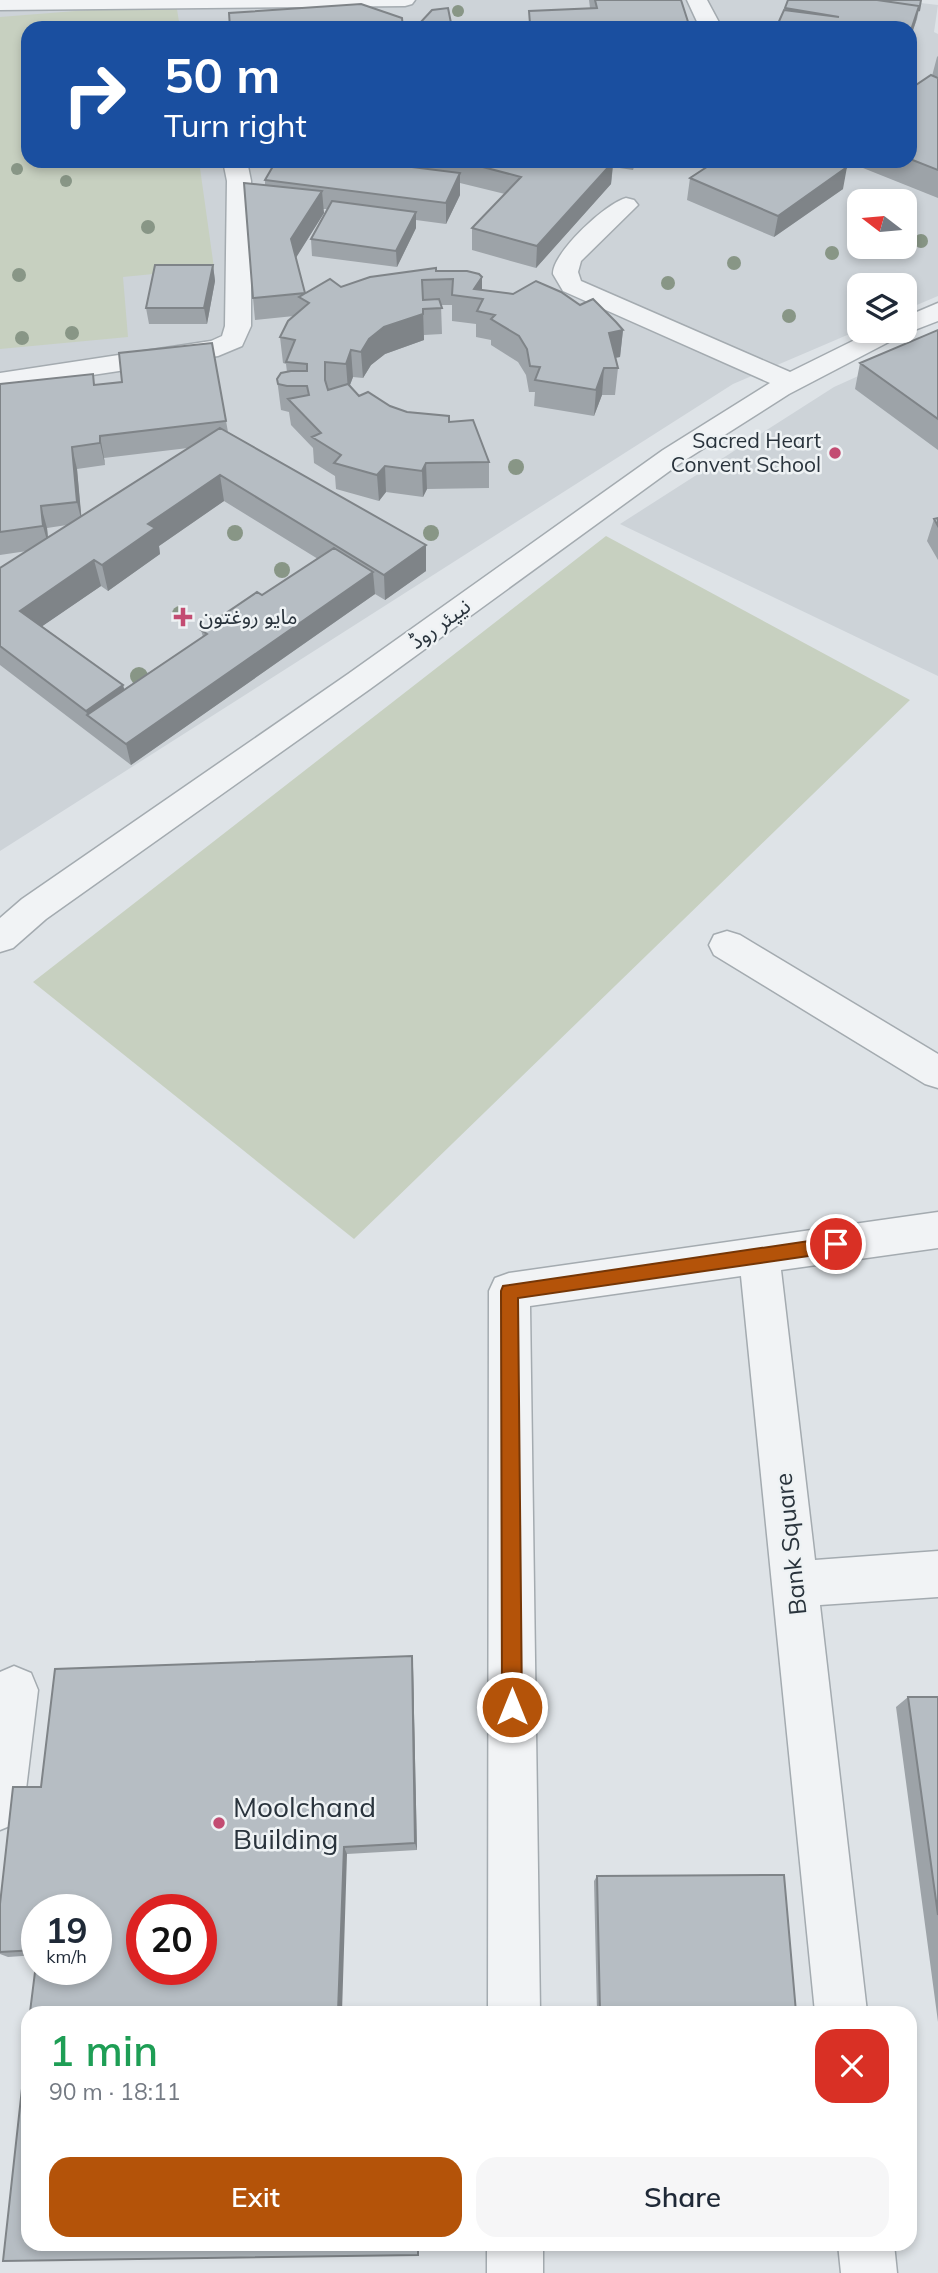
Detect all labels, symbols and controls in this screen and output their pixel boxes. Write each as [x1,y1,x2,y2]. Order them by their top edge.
text: 50 m [164,44,280,105]
icon: right [49,49,140,140]
text: Turn right [164,105,307,145]
north arrow [847,189,917,259]
map controls [847,189,917,343]
button: layers [847,273,917,343]
place label: Sacred Heart Convent School [671,427,821,477]
marker: Sacred Heart Convent School [827,445,843,461]
street label: نیپئر روڈ [404,592,476,655]
place label: مایو روغتون [199,603,298,629]
marker: مایو روغتون [173,607,193,627]
pin [806,1214,866,1274]
icon: arrive [817,1225,855,1263]
street label: Bank Square [768,1472,812,1617]
position arrow [475,1670,549,1744]
place label: Moolchand Building [233,1789,376,1856]
marker: Moolchand Building [211,1815,227,1831]
speed limit sign: 20 [126,1894,217,1985]
text: 19 [45,1908,88,1952]
text: km/h [46,1945,87,1968]
text: 1 min [49,2024,158,2077]
button: close [815,2029,889,2103]
text: 90 m · 18:11 [49,2077,181,2106]
button: Exit [49,2157,462,2237]
button: Share [476,2157,889,2237]

